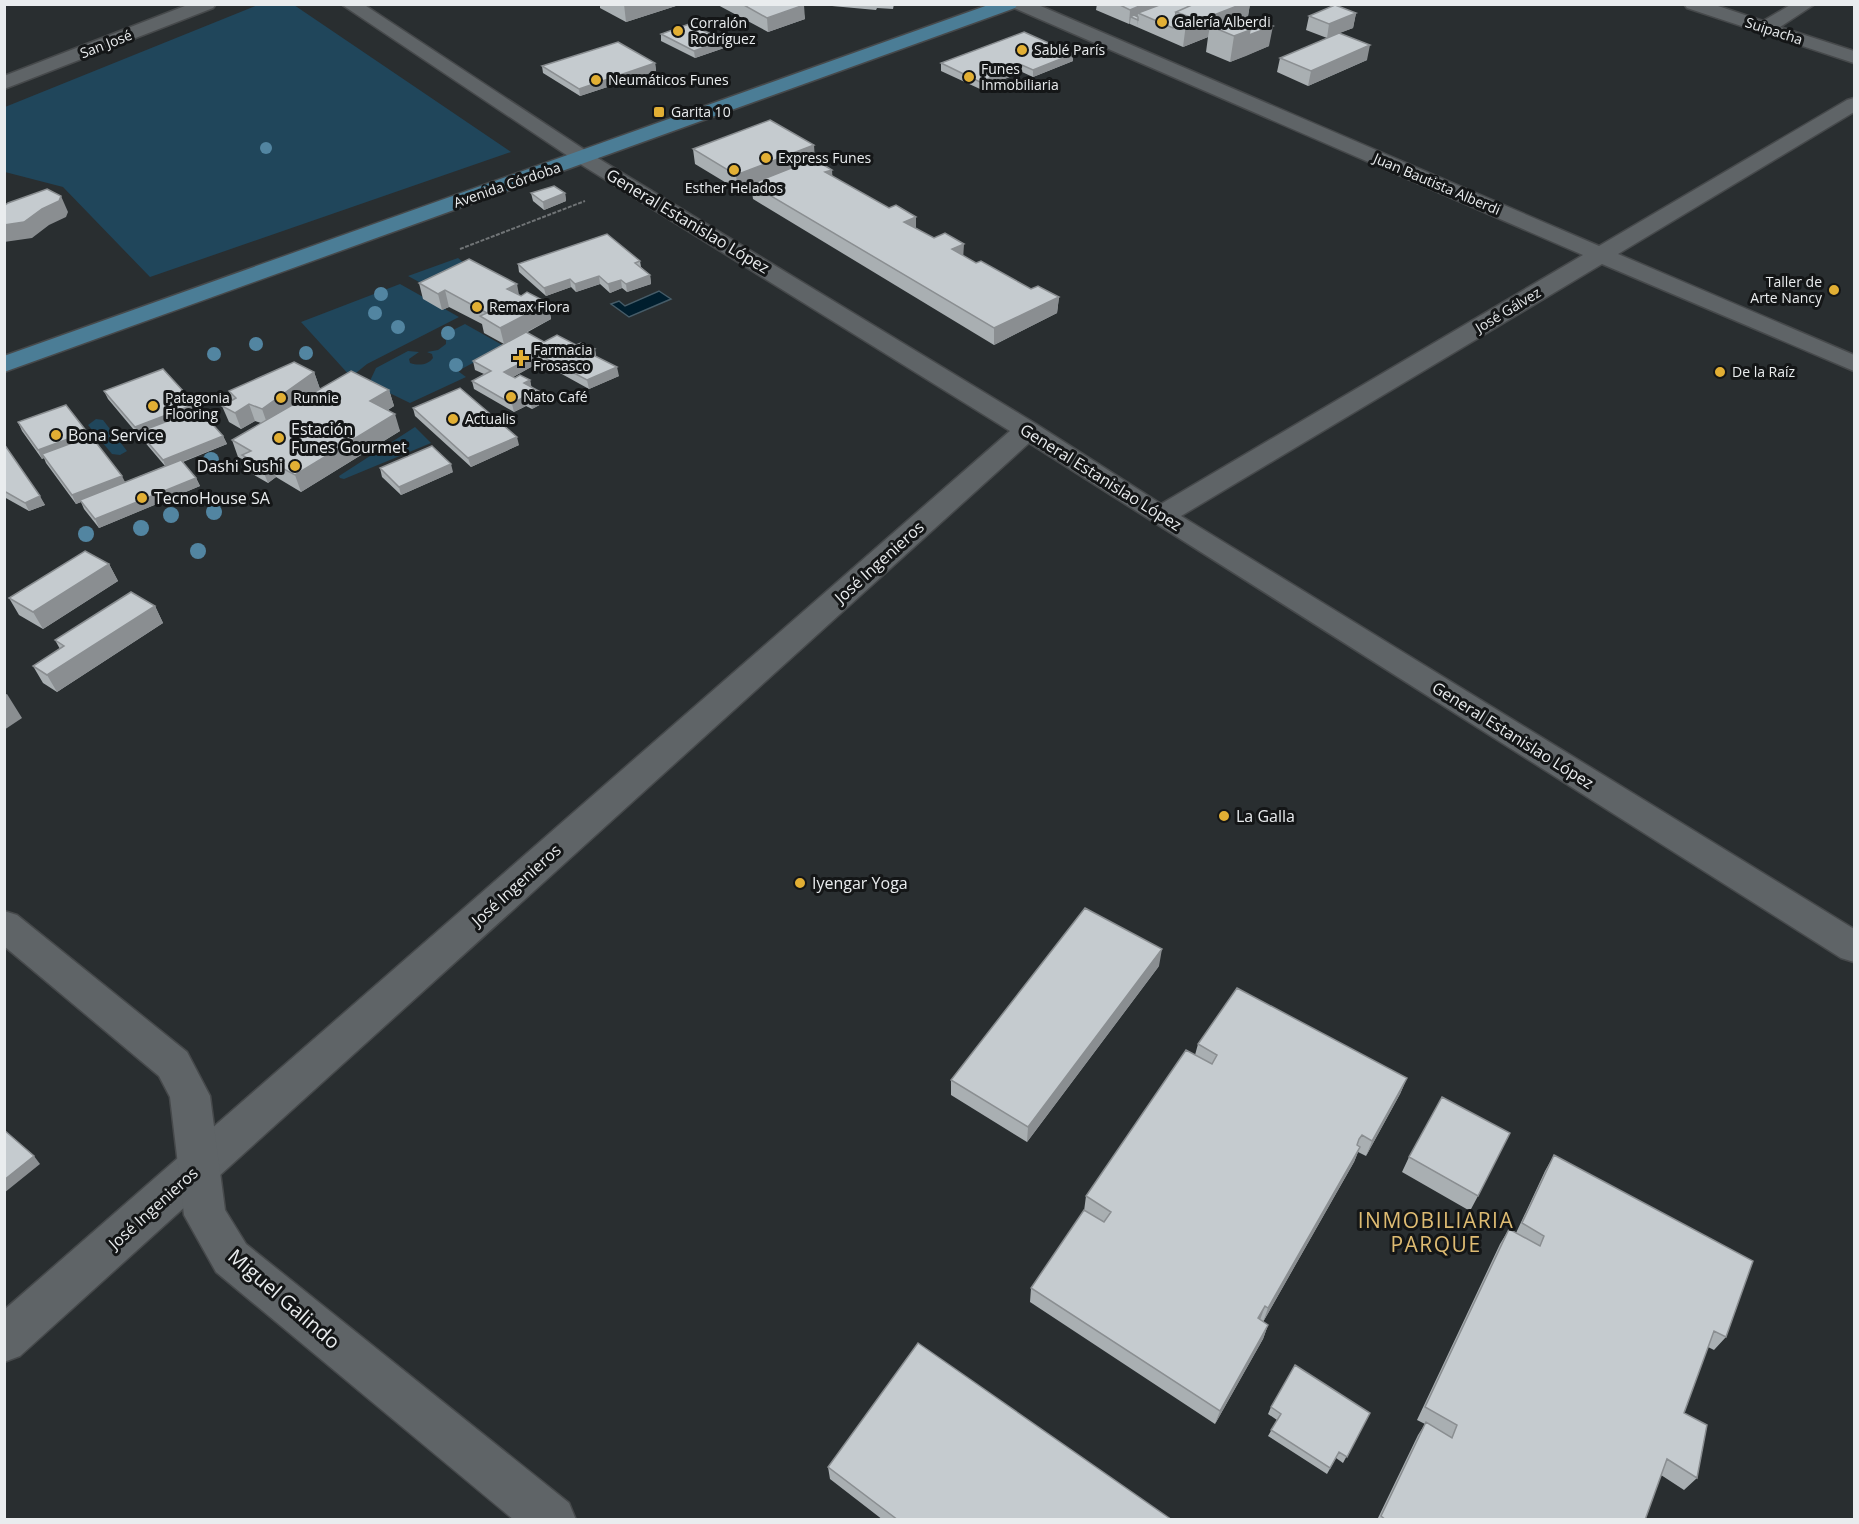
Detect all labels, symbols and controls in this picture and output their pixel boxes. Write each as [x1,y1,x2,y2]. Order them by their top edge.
place label: Galería Alberdi [1174,12,1271,31]
street label: Suipacha [1743,12,1805,49]
place label: Corralón Rodríguez [690,13,756,48]
marker: Galería Alberdi [1155,15,1169,29]
marker: Corralón Rodríguez [671,24,685,38]
street label: San José [77,25,135,62]
place label: Sablé París [1034,40,1106,59]
marker: Sablé París [1015,43,1029,57]
place label: Funes Inmobiliaria [981,59,1059,94]
place label: Neumáticos Funes [608,70,729,89]
marker: Funes Inmobiliaria [962,70,976,84]
marker: Neumáticos Funes [589,73,603,87]
place label: Garita 10 [671,102,731,121]
marker: Garita 10 [652,105,666,119]
street label: Juan Bautista Alberdi [1369,147,1504,219]
place label: Express Funes [778,148,871,167]
marker: Express Funes [759,151,773,165]
street label: Avenida Córdoba [451,157,563,212]
marker: Esther Helados [727,163,741,177]
street label: General Estanislao López [602,164,774,278]
place label: Esther Helados [685,178,784,197]
place label: Taller de Arte Nancy [1750,272,1823,307]
street label: José Gálvez [1470,282,1544,338]
marker: Taller de Arte Nancy [1827,283,1841,297]
place label: Remax Flora [489,297,570,316]
marker: Remax Flora [470,300,484,314]
place label: Farmacia Frosasco [533,340,593,375]
marker: Farmacia Frosasco [514,351,528,365]
place label: De la Raíz [1732,362,1796,381]
marker: De la Raíz [1713,365,1727,379]
place label: Nato Café [523,387,588,406]
place label: Patagonia Flooring [165,388,230,423]
place label: Runnie [293,388,339,407]
marker: Nato Café [504,390,518,404]
marker: Runnie [274,391,288,405]
marker: Patagonia Flooring [146,399,160,413]
place label: Actualis [465,409,516,428]
marker: Actualis [446,412,460,426]
place label: Estación Funes Gourmet [291,418,407,458]
street label: General Estanislao López [1016,418,1186,536]
place label: Bona Service [68,424,164,446]
marker: Bona Service [49,428,63,442]
marker: Estación Funes Gourmet [272,431,286,445]
place label: Dashi Sushi [197,455,283,477]
marker: Dashi Sushi [288,459,302,473]
place label: TecnoHouse SA [154,487,271,509]
marker: TecnoHouse SA [135,491,149,505]
street label: José Ingenieros [828,516,928,609]
street label: General Estanislao López [1428,676,1598,794]
place label: La Galla [1236,805,1295,827]
marker: La Galla [1217,809,1231,823]
street label: José Ingenieros [465,839,565,932]
place label: Iyengar Yoga [812,872,908,894]
marker: Iyengar Yoga [793,876,807,890]
street label: José Ingenieros [102,1162,202,1255]
district label: INMOBILIARIA PARQUE [1358,1206,1514,1258]
street label: Miguel Galindo [223,1243,346,1355]

